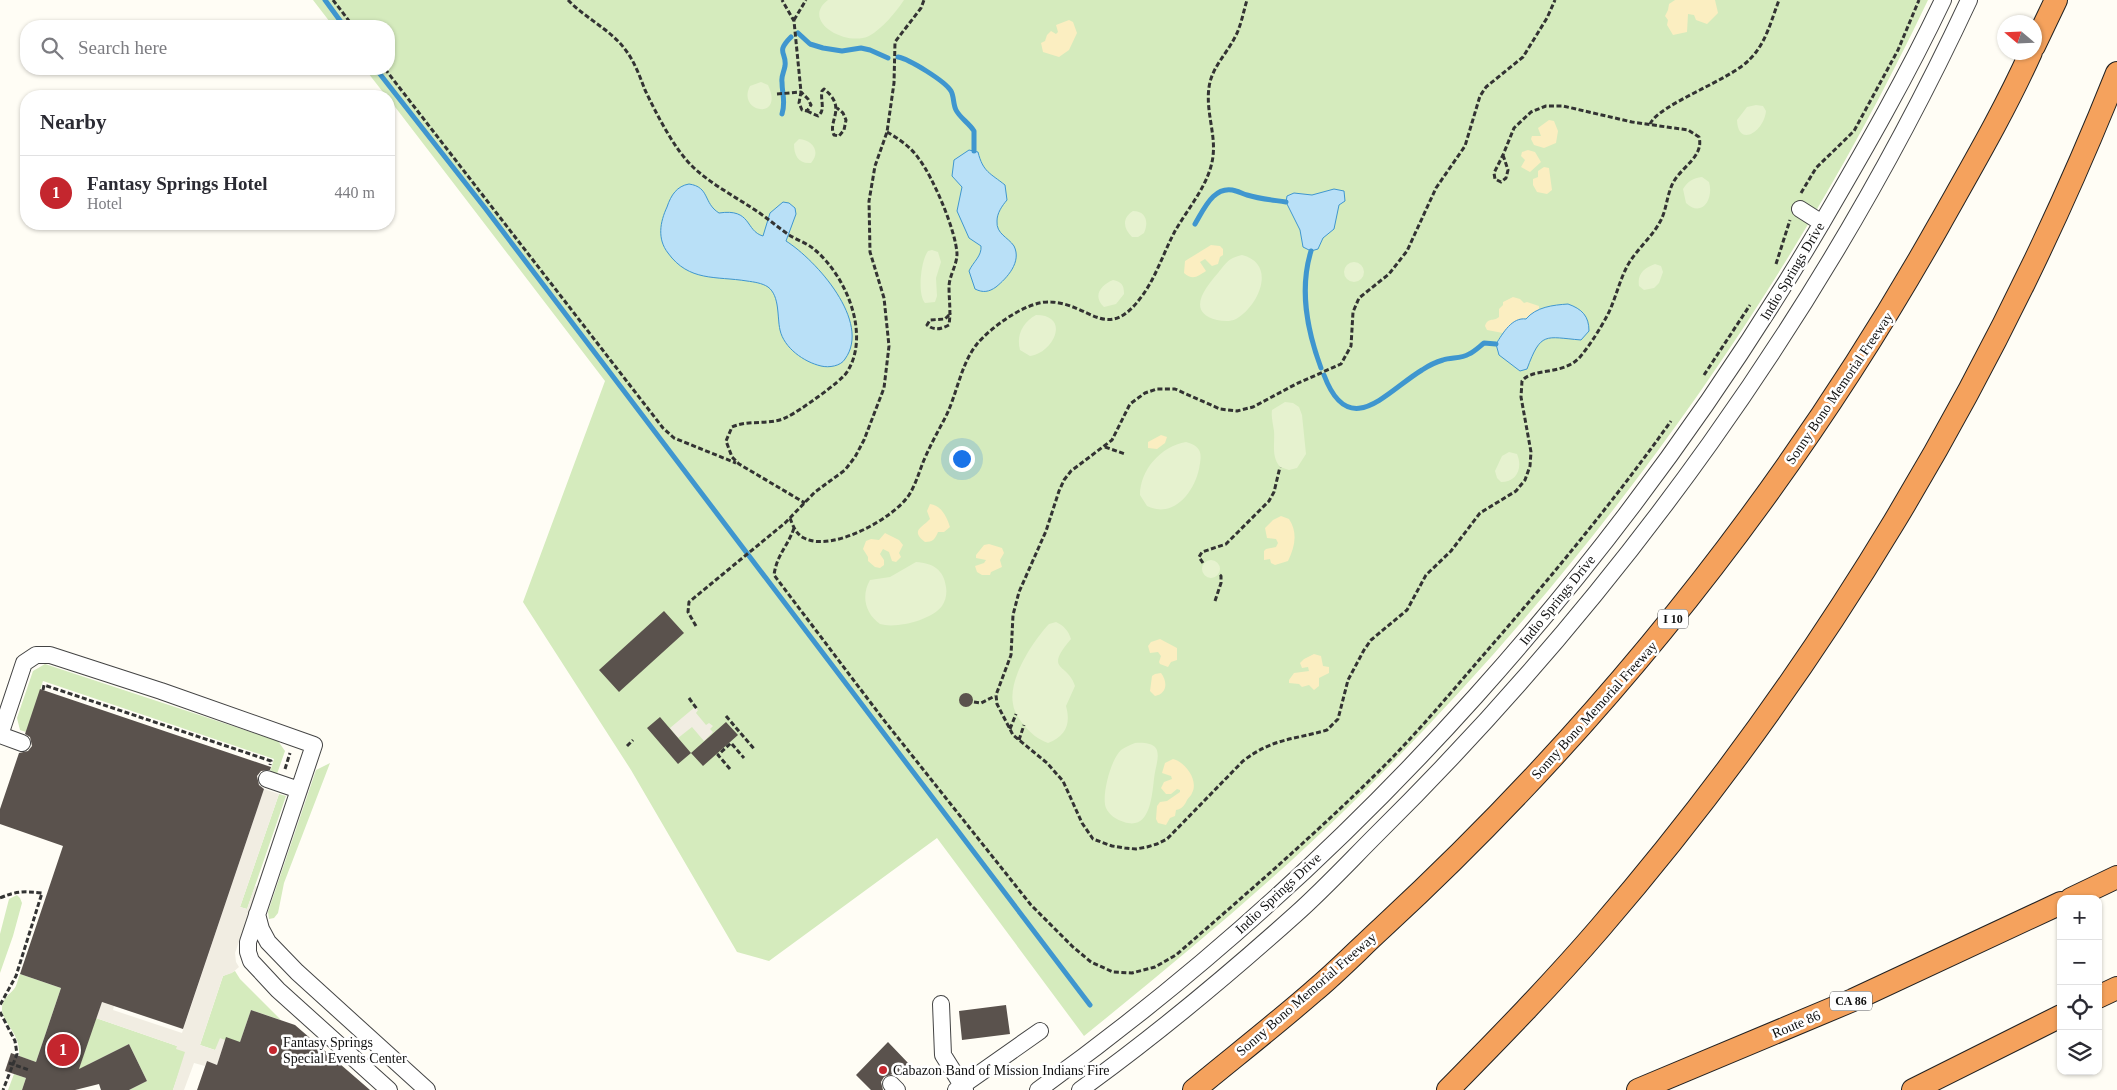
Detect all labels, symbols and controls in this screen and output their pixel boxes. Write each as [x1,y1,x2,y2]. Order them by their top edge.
north arrow [1997,15,2042,60]
search box [20,20,395,75]
icon: search [38,34,66,62]
text: Search here [78,37,167,58]
text: Nearby [40,110,107,134]
text: Fantasy Springs Hotel [87,173,268,194]
text: 1 [52,184,60,201]
text: 440 m [335,184,375,201]
text: Hotel [87,195,123,212]
street label: Indio Springs Drive [1757,220,1827,323]
street label: Sonny Bono Memorial Freeway [1783,309,1896,467]
your location [949,446,975,472]
street label: Indio Springs Drive [1517,552,1598,648]
road number: I 10 [1658,610,1688,628]
street label: Sonny Bono Memorial Freeway [1529,638,1660,782]
street label: Indio Springs Drive [1233,850,1324,937]
map controls [2057,895,2102,1075]
button: + [2057,895,2102,940]
street label: Sonny Bono Memorial Freeway [1233,930,1379,1059]
button: − [2057,940,2102,985]
button: locate [2057,985,2102,1030]
road number: CA 86 [1830,991,1872,1010]
street label: Route 86 [1770,1008,1823,1041]
button: layers [2057,1030,2102,1075]
pin: 1 [47,1031,79,1069]
place label: Fantasy Springs Special Events Center [283,1035,407,1066]
marker: Fantasy Springs Special Events Center [267,1044,279,1056]
place label: Cabazon Band of Mission Indians Fire [893,1063,1110,1078]
marker: Cabazon Band of Mission Indians Fire [877,1064,889,1076]

